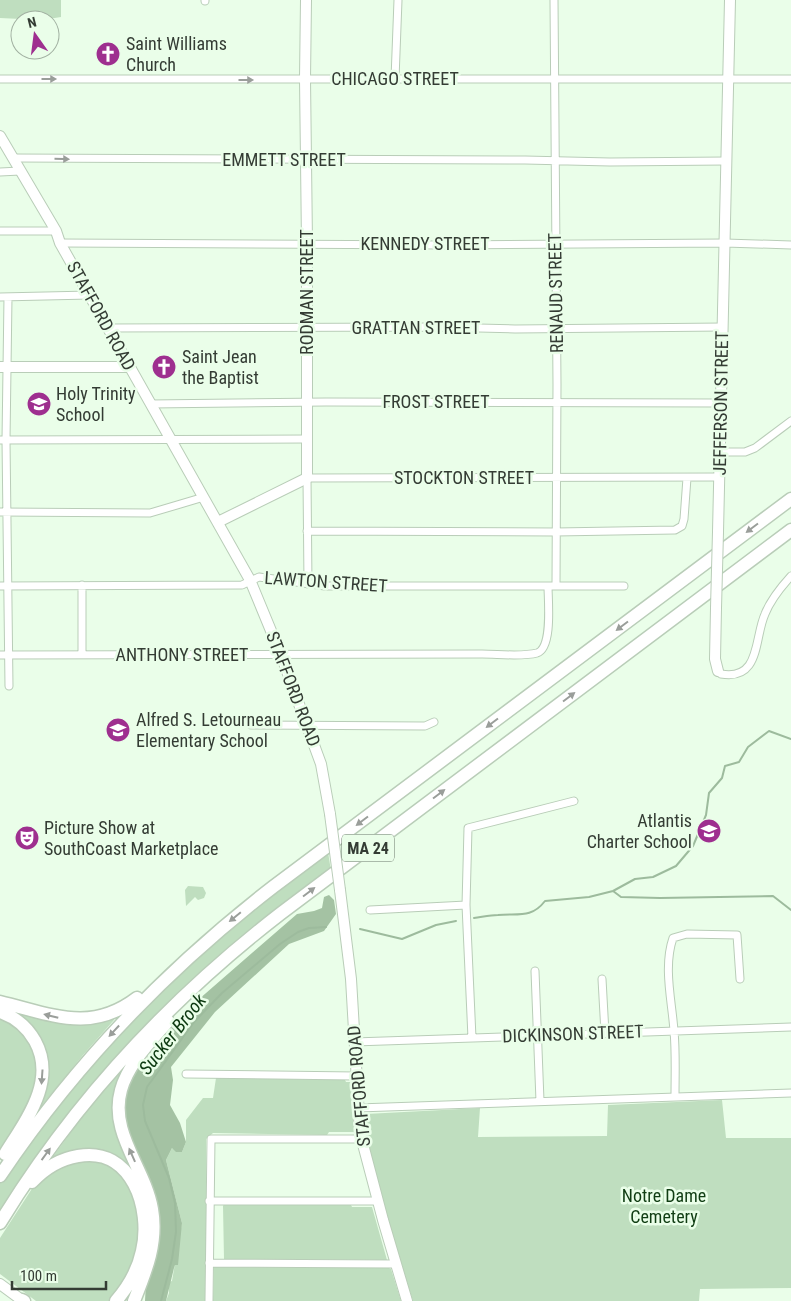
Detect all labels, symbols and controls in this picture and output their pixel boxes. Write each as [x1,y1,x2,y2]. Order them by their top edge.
north arrow [10,10,60,60]
text: N [26,14,38,31]
place label: Saint Williams Church [126,33,227,75]
church icon: Saint Williams Church [95,41,121,67]
street label: CHICAGO STREET [331,68,459,89]
one-way arrow [41,75,57,83]
one-way arrow [238,76,254,84]
street label: EMMETT STREET [222,149,346,170]
one-way arrow [54,155,70,163]
street label: RODMAN STREET [296,229,317,355]
street label: KENNEDY STREET [360,233,490,254]
street label: RENAUD STREET [544,233,567,353]
street label: STAFFORD ROAD [63,258,140,374]
street label: GRATTAN STREET [352,317,480,338]
street label: JEFFERSON STREET [709,331,732,475]
place label: Saint Jean the Baptist [182,346,259,388]
church icon: Saint Jean the Baptist [151,354,177,380]
place label: Holy Trinity School [56,383,136,425]
school or university icon: Holy Trinity School [26,391,52,417]
street label: FROST STREET [382,391,490,412]
street label: STOCKTON STREET [394,467,534,488]
one-way arrow [746,523,759,534]
street label: LAWTON STREET [264,567,388,596]
one-way arrow [615,621,629,631]
street label: STAFFORD ROAD [262,628,325,749]
street label: ANTHONY STREET [116,644,248,665]
one-way arrow [562,692,576,702]
place label: Alfred S. Letourneau Elementary School [136,709,281,751]
school or university icon: Alfred S. Letourneau Elementary School [105,717,131,743]
one-way arrow [486,718,499,729]
one-way arrow [432,789,445,800]
place label: Atlantis Charter School [587,810,692,852]
one-way arrow [355,816,369,826]
place label: Picture Show at SouthCoast Marketplace [44,817,218,859]
school or university icon: Atlantis Charter School [696,818,722,844]
theatre icon: Picture Show at SouthCoast Marketplace [14,825,40,851]
road number: MA 24 [342,834,394,861]
one-way arrow [302,887,316,897]
one-way arrow [229,912,242,923]
water label: Sucker Brook [134,989,211,1079]
one-way arrow [44,1012,59,1020]
street label: DICKINSON STREET [502,1021,644,1046]
one-way arrow [108,1024,120,1036]
street label: STAFFORD ROAD [343,1025,374,1147]
one-way arrow [37,1069,45,1085]
one-way arrow [41,1147,51,1160]
one-way arrow [127,1148,135,1162]
park label: Notre Dame Cemetery [622,1185,706,1227]
scale bar [12,1258,106,1290]
text: 100 m [20,1267,57,1285]

